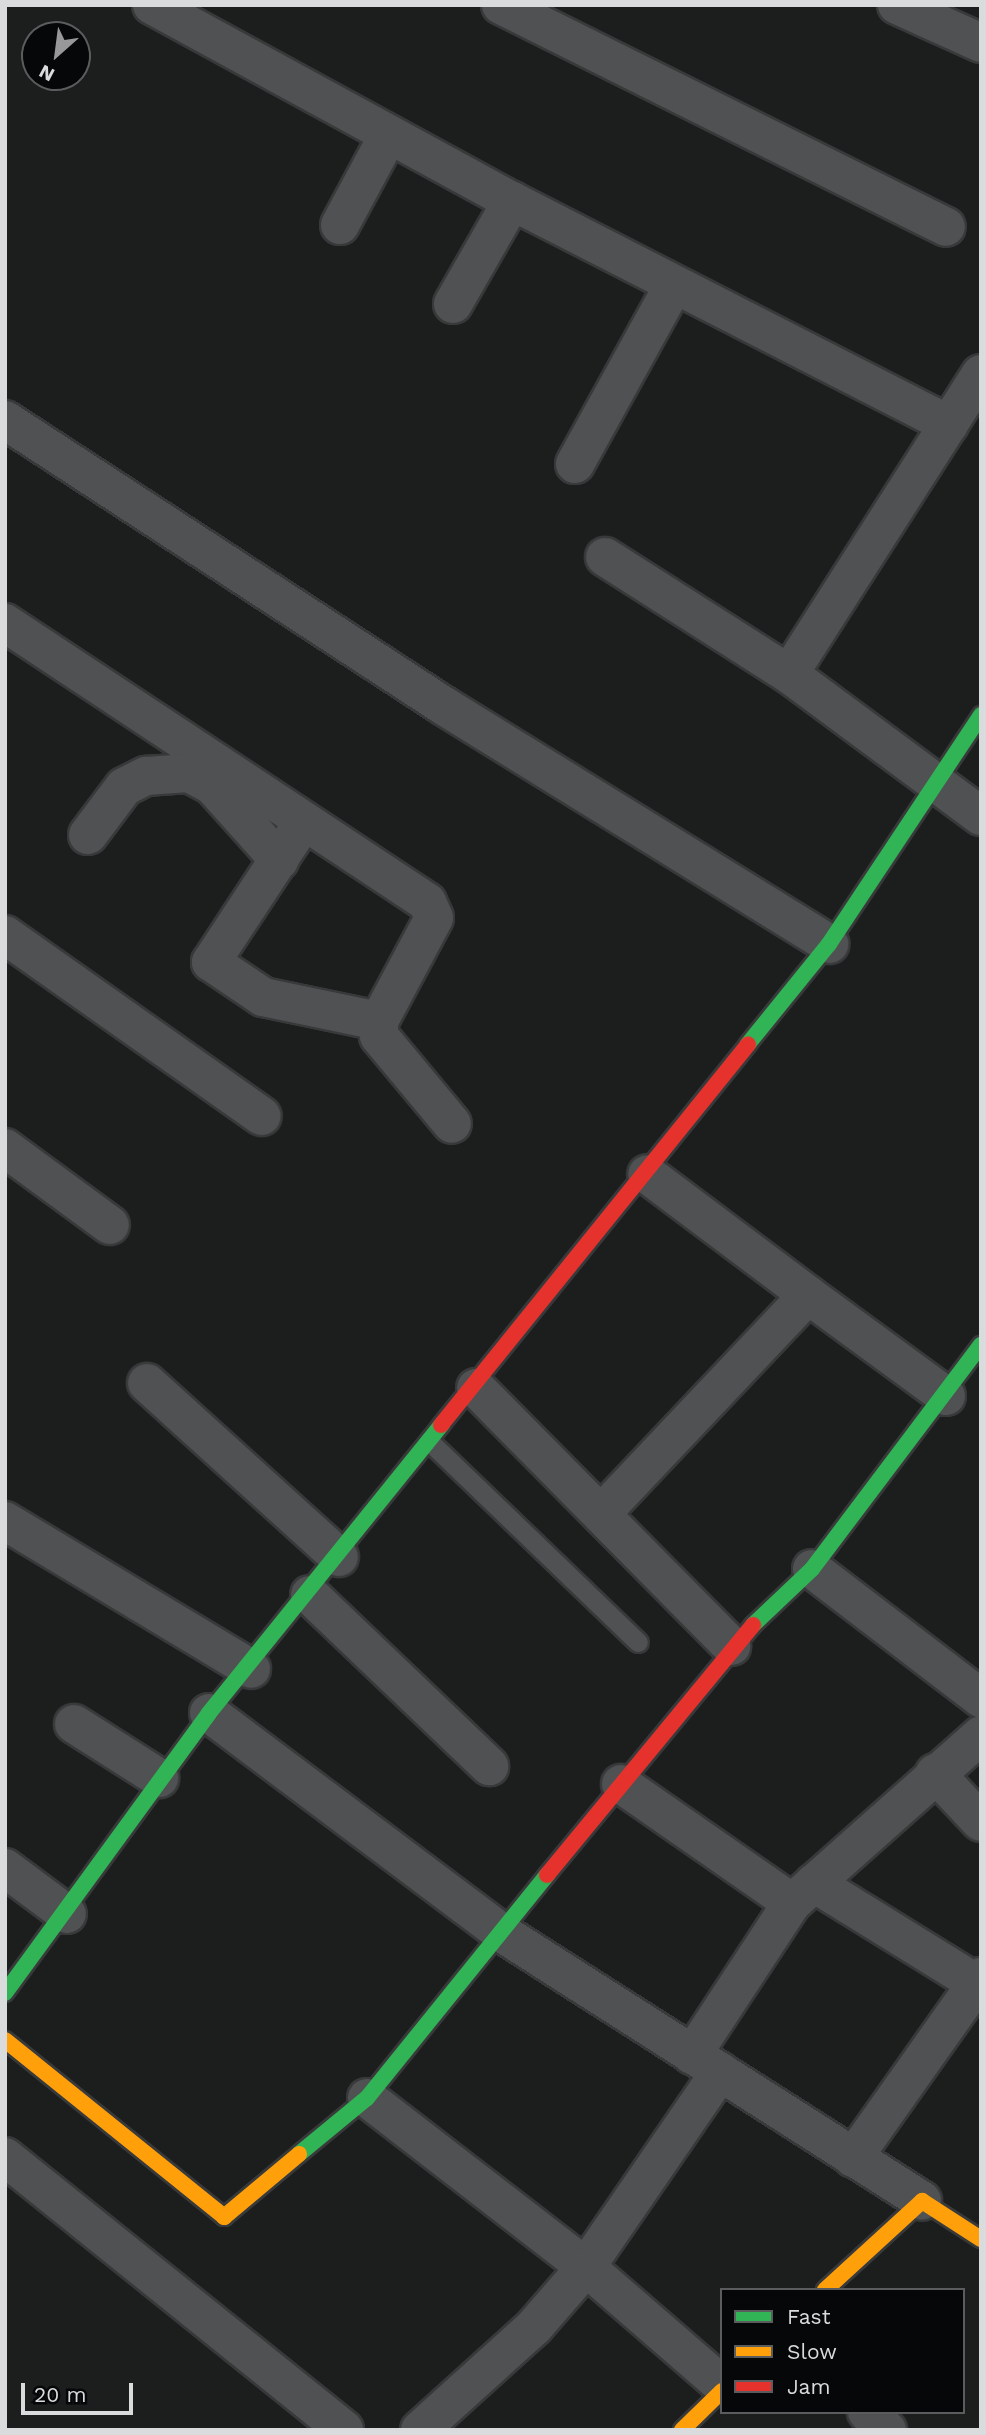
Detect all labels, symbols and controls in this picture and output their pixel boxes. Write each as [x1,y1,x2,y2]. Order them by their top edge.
north arrow [21,21,91,91]
text: N [35,60,58,87]
legend [720,2288,965,2414]
text: Fast [787,2304,831,2329]
text: Slow [787,2339,837,2364]
scale bar [24,2368,136,2412]
text: Jam [787,2374,830,2399]
text: 20 m [34,2382,86,2407]

